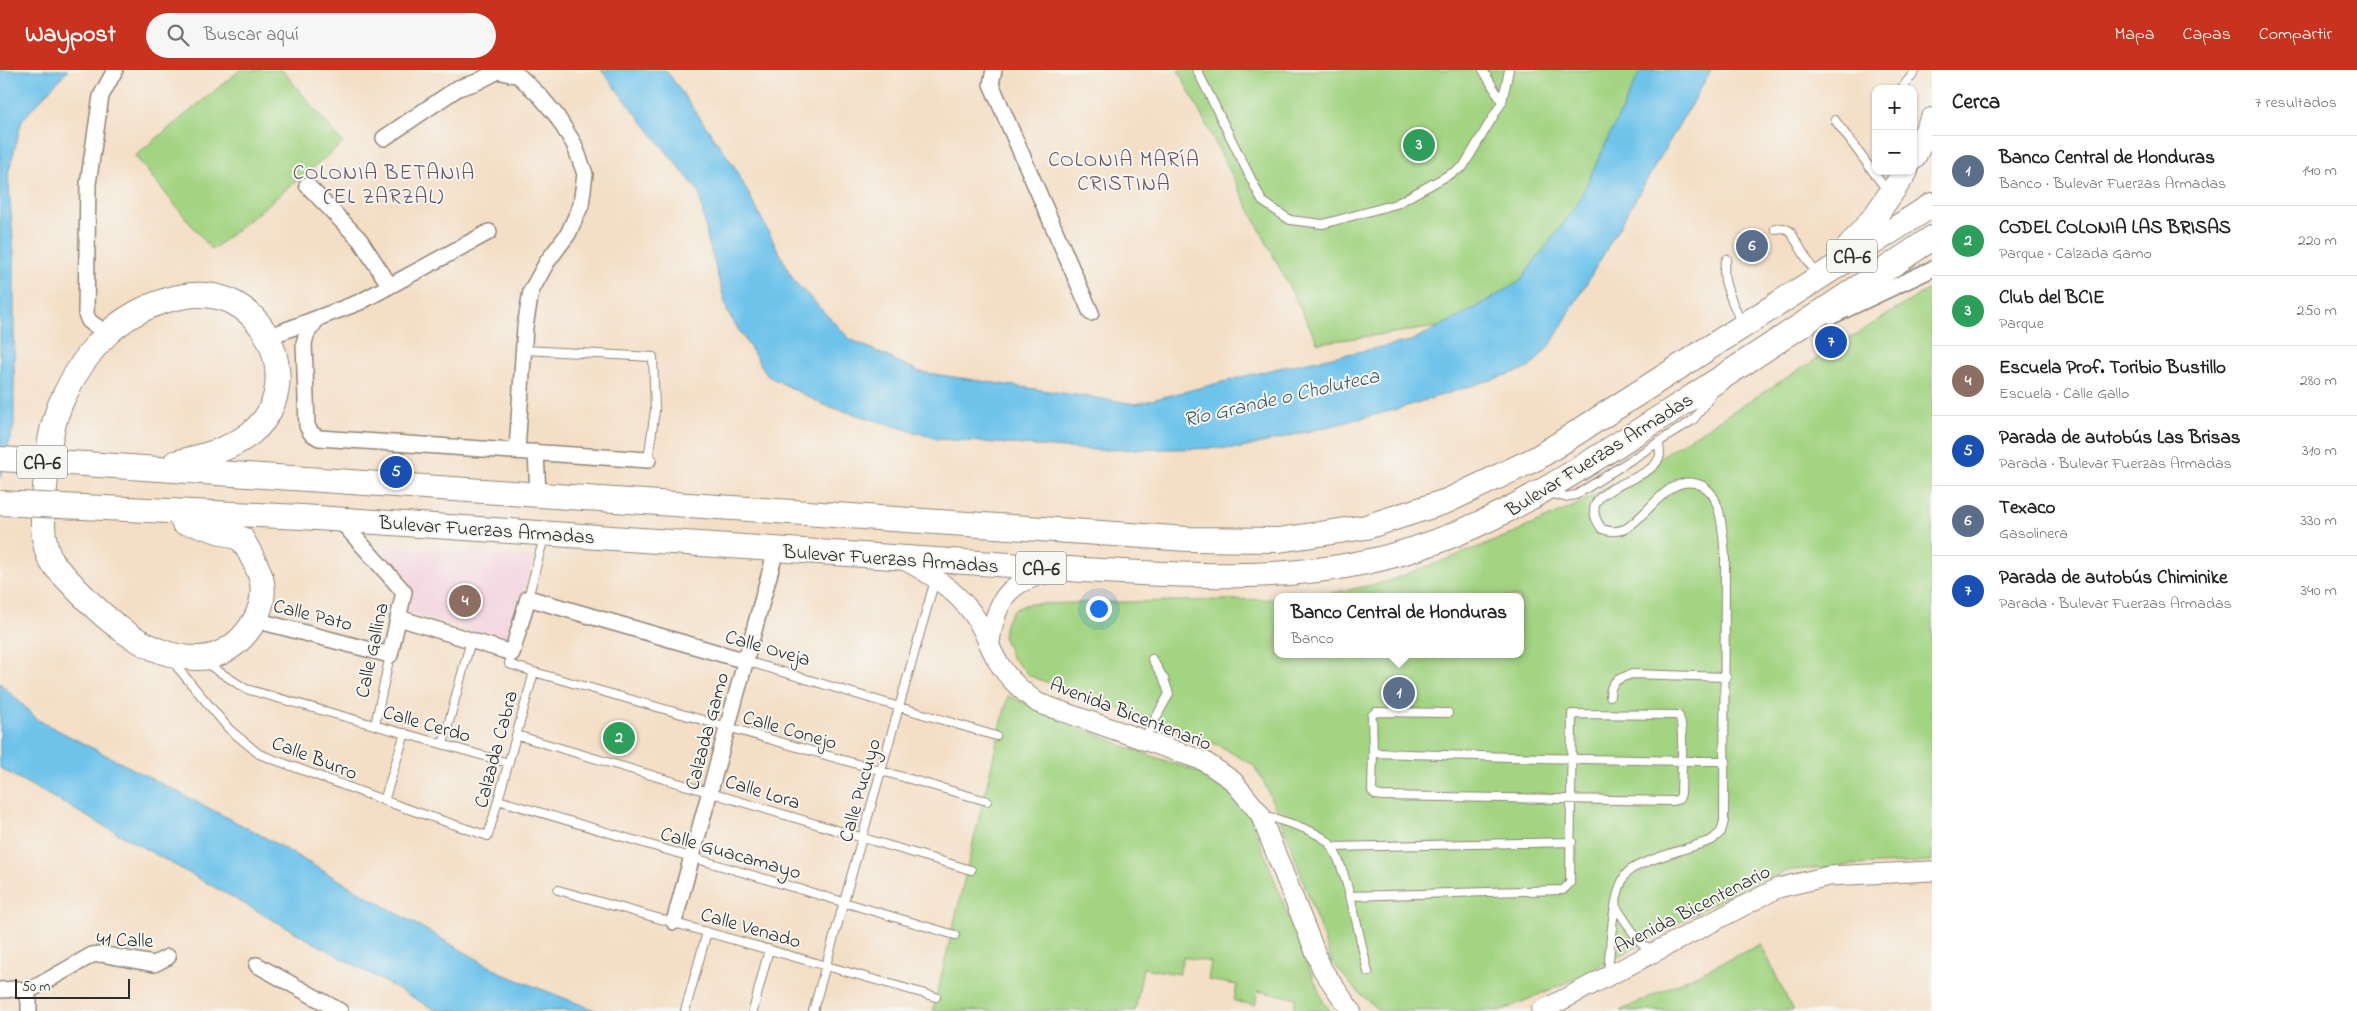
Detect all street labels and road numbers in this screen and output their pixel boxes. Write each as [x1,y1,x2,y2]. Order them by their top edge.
road number: CA-6 [1827,240,1877,272]
street label: Bulevar Fuerzas Armadas [1500,386,1700,526]
road number: CA-6 [17,446,67,478]
street label: Bulevar Fuerzas Armadas [377,509,596,554]
street label: Bulevar Fuerzas Armadas [781,538,1000,583]
road number: CA-6 [1016,552,1066,584]
street label: Calle Pato [270,593,355,640]
street label: Calle Gallina [349,600,398,701]
street label: Calle Oveja [721,623,813,675]
street label: Calzada Gamo [679,670,738,794]
street label: Avenida Bicentenario [1045,671,1215,760]
street label: Calzada Cabra [468,688,527,812]
street label: Calle Cerdo [379,699,474,752]
street label: Calle Conejo [739,704,840,759]
street label: Calle Burro [267,730,361,789]
street label: Calle Pucuyo [833,735,890,846]
street label: Calle Lora [721,768,803,819]
street label: Calle Guacamayo [656,820,804,888]
street label: Avenida Bicentenario [1610,858,1776,962]
street label: Calle Venado [697,901,804,958]
street label: 41 Calle [96,926,154,957]

